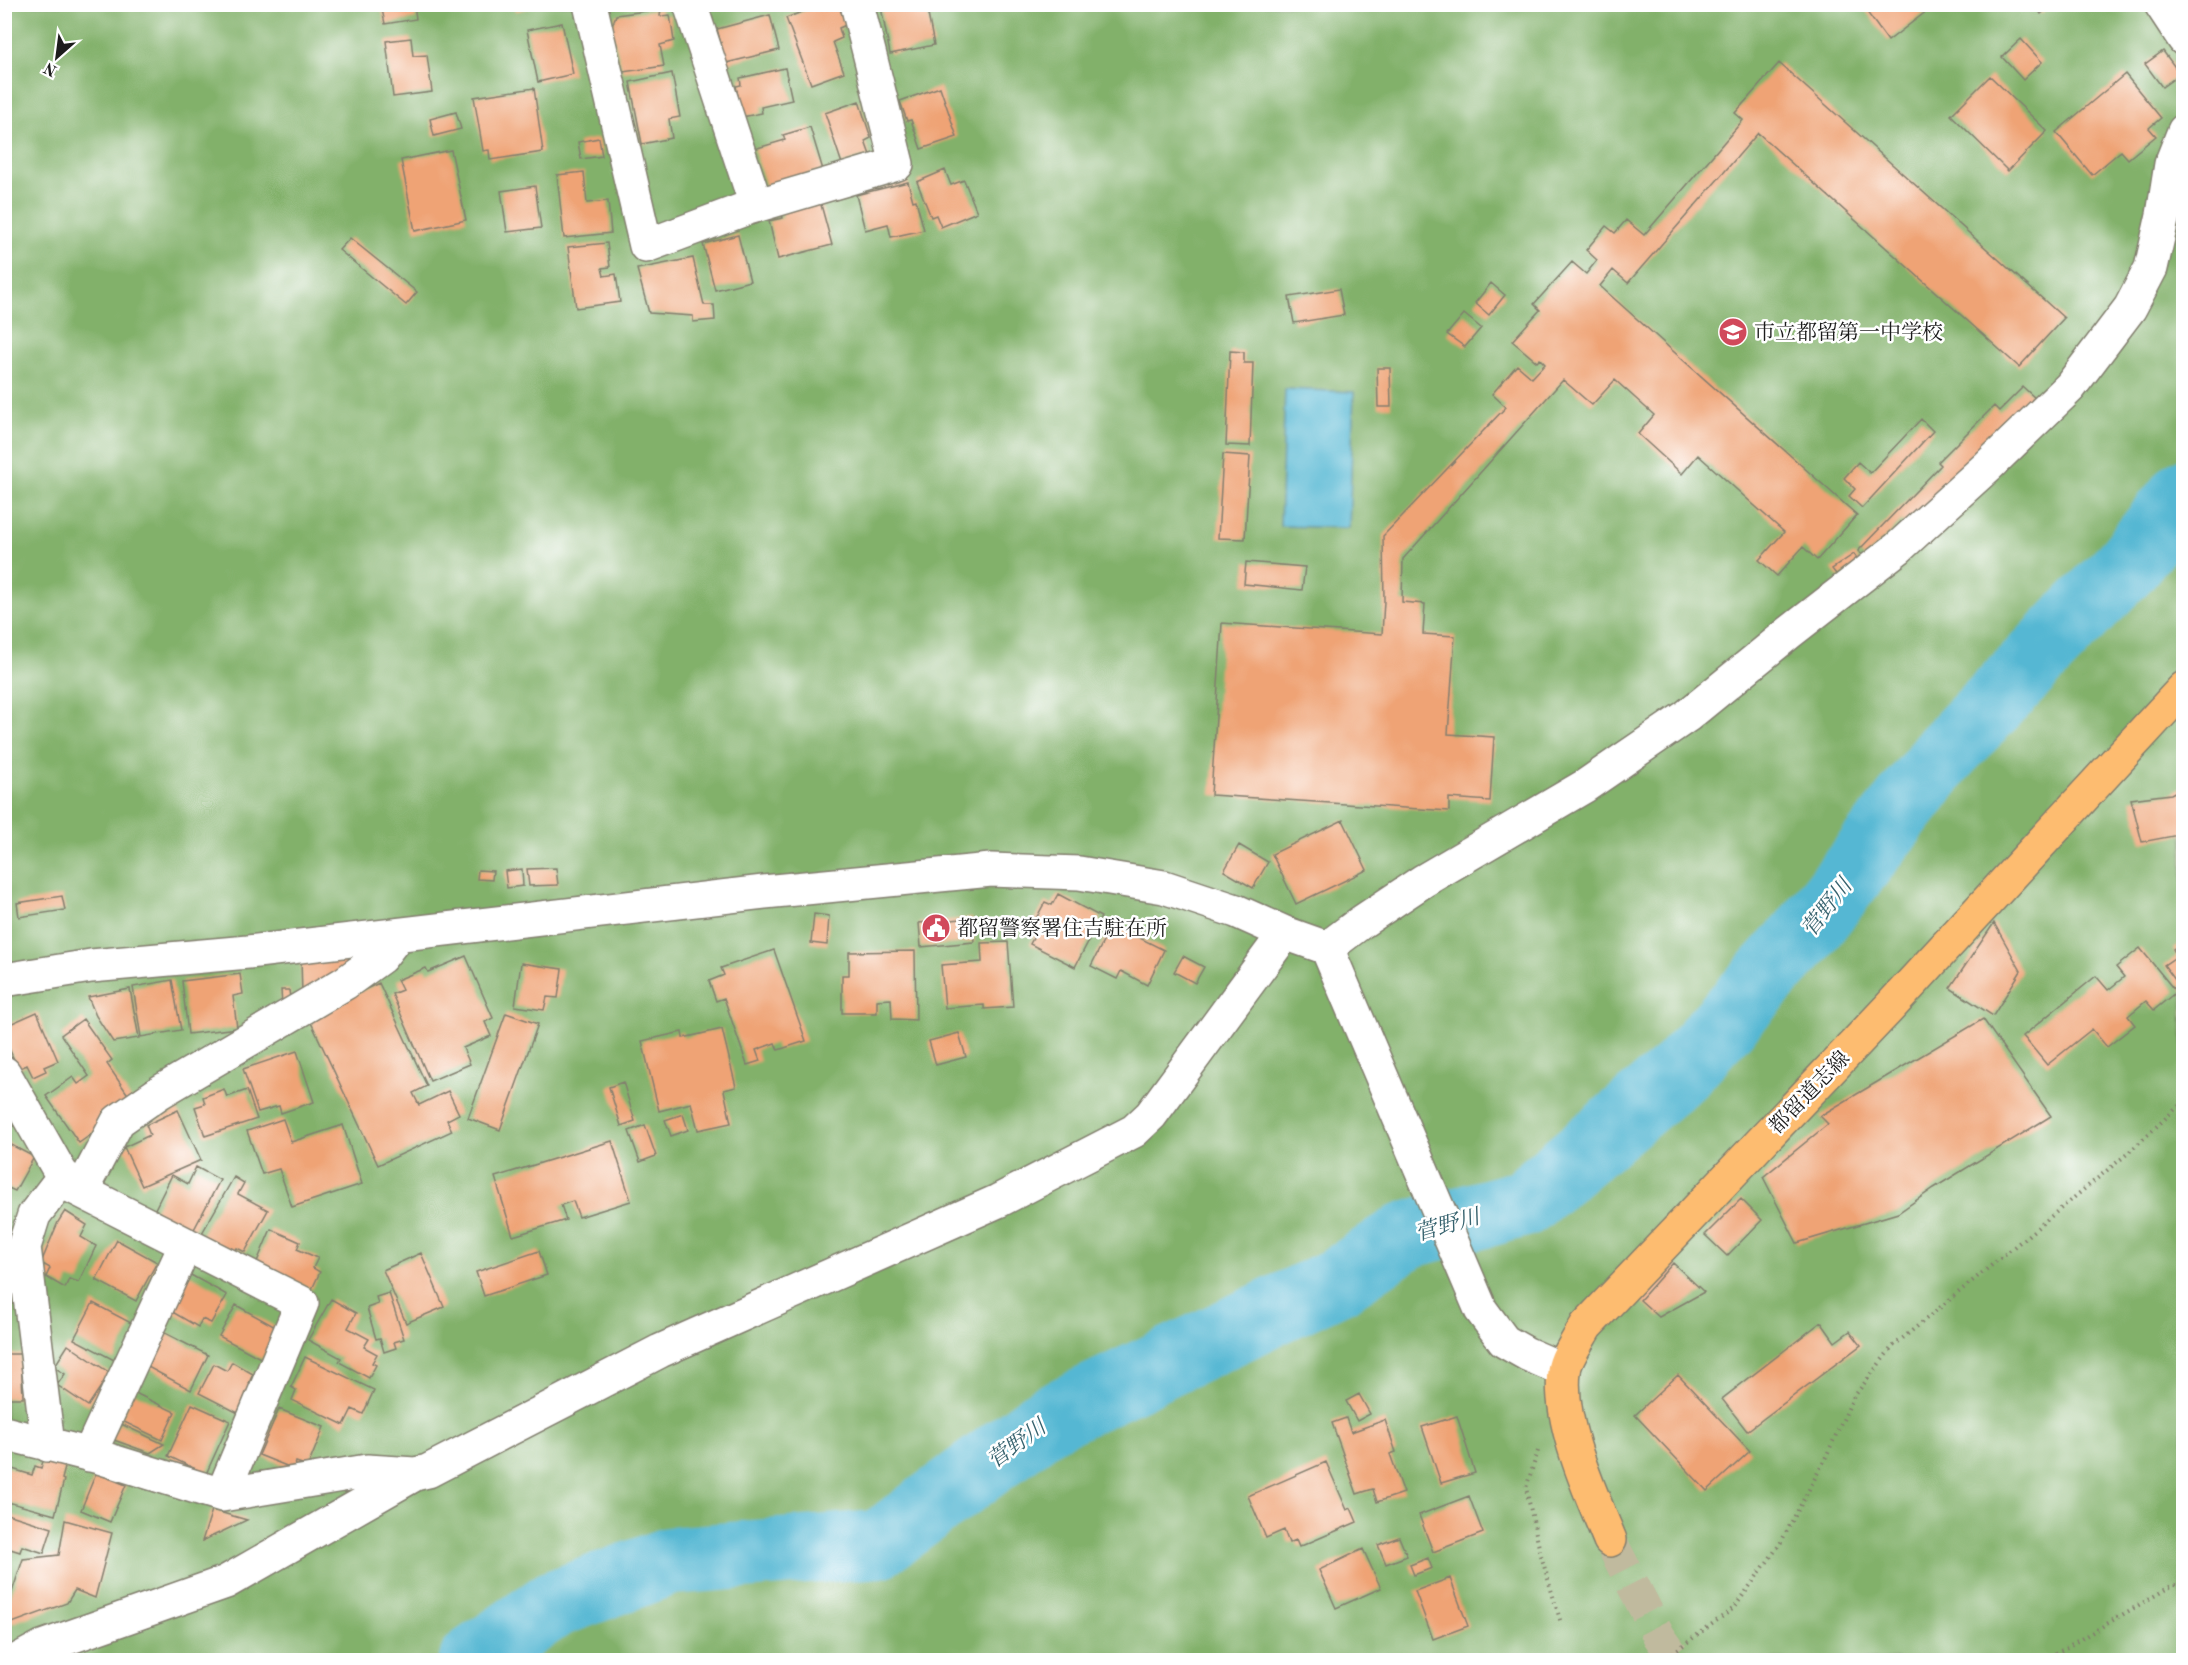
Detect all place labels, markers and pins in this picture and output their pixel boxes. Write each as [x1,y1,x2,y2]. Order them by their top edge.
school or university icon: 市立都留第一中学校 [1717,316,1749,348]
place label: 市立都留第一中学校 [1754,321,1943,344]
public building icon: 都留警察署住吉駐在所 [920,912,952,944]
place label: 都留警察署住吉駐在所 [957,917,1167,940]

